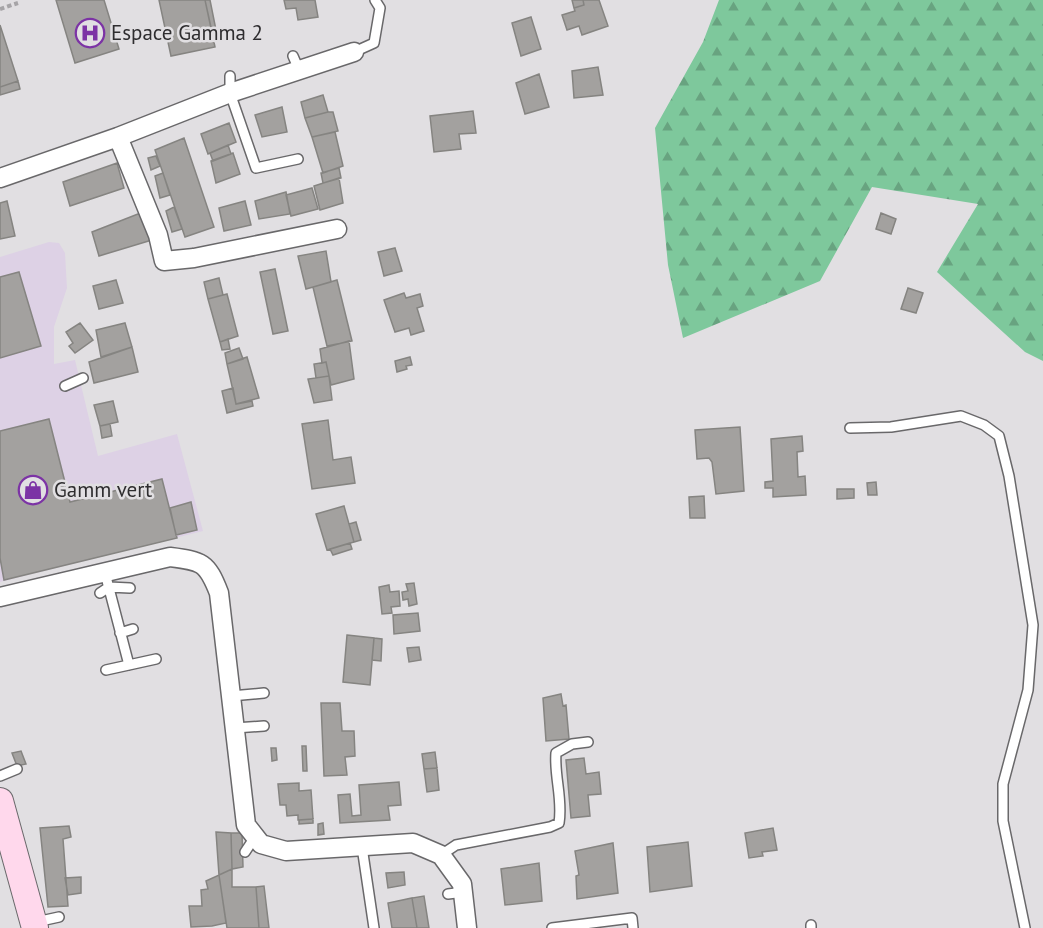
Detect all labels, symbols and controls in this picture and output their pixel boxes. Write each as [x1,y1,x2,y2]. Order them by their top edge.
hospital icon: Espace Gamma 2 [74,17,106,49]
place label: Espace Gamma 2 [111,19,263,46]
shop icon: Gamm vert [17,474,49,506]
place label: Gamm vert [54,476,152,503]

